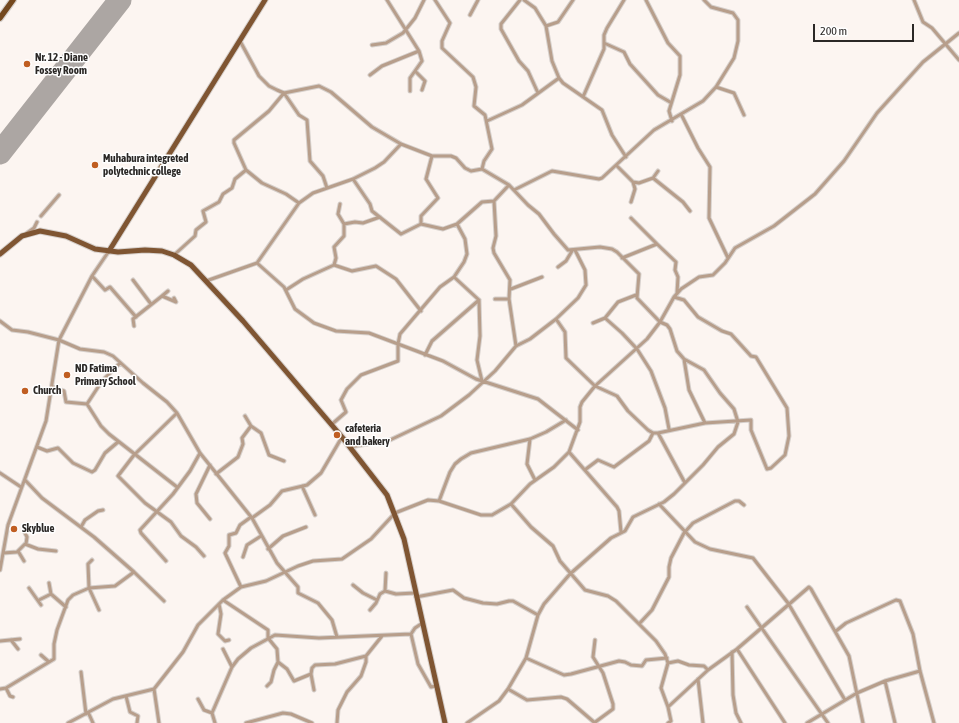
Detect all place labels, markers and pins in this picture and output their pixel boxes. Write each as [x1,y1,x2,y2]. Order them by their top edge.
place label: Nr. 12 - Diane Fossey Room [35,51,88,77]
marker: Nr. 12 - Diane Fossey Room [22,59,32,69]
place label: Muhabura integreted polytechnic college [103,152,188,178]
marker: Muhabura integreted polytechnic college [90,160,100,170]
place label: ND Fatima Primary School [75,362,136,388]
marker: ND Fatima Primary School [62,370,72,380]
place label: Church [33,384,61,398]
marker: Church [20,386,30,396]
place label: cafeteria and bakery [345,422,390,448]
marker: cafeteria and bakery [332,430,342,440]
place label: Skyblue [22,522,54,536]
marker: Skyblue [9,524,19,534]

